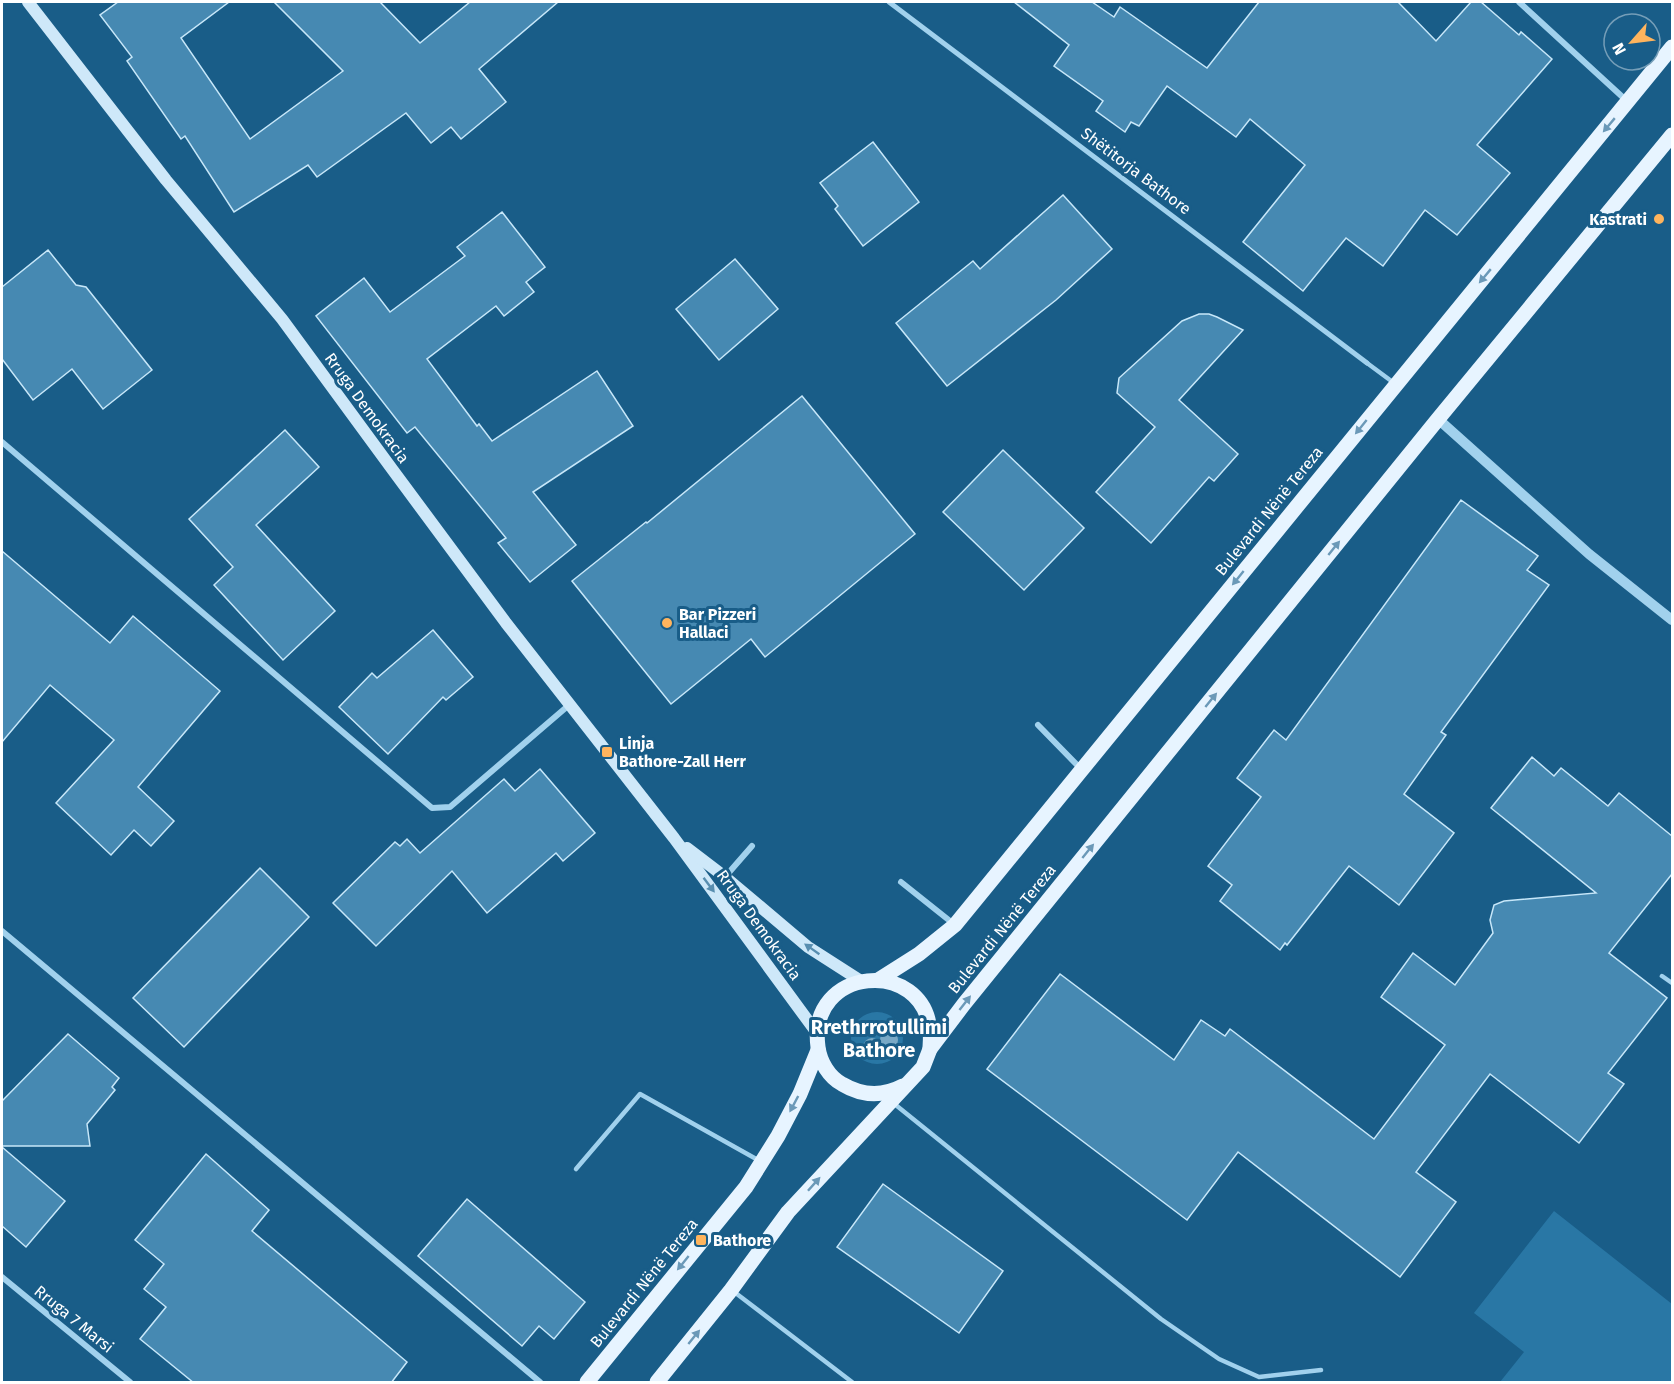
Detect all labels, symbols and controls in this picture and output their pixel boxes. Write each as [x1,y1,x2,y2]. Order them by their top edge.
north arrow [1602,12,1662,72]
text: N [1608,40,1630,58]
one-way arrow [1604,118,1616,133]
street label: Shëtitorja Bathore [1077,123,1195,219]
place label: Kastrati [1589,210,1647,229]
marker: Kastrati [1652,212,1666,226]
one-way arrow [1479,268,1492,283]
street label: Rruga Demokracia [321,349,413,467]
one-way arrow [1356,419,1368,434]
street label: Bulevardi Nënë Tereza [1211,443,1327,579]
one-way arrow [1327,541,1339,556]
one-way arrow [1232,570,1245,585]
place label: Bar Pizzeri Hallaci [679,605,756,642]
marker: Bar Pizzeri Hallaci [660,616,674,630]
one-way arrow [1204,693,1217,708]
place label: Linja Bathore-Zall Herr [619,734,747,771]
marker: Linja Bathore-Zall Herr [600,745,614,759]
one-way arrow [1082,843,1095,859]
street label: Bulevardi Nënë Tereza [944,861,1060,997]
street label: Rruga Demokracia [713,866,805,984]
one-way arrow [703,877,715,893]
one-way arrow [804,944,820,955]
one-way arrow [959,995,971,1010]
district label: Rrethrrotullimi Bathore [811,1015,947,1062]
one-way arrow [790,1095,799,1112]
one-way arrow [807,1177,821,1191]
street label: Bulevardi Nënë Tereza [586,1215,702,1351]
place label: Bathore [713,1231,771,1250]
marker: Bathore [694,1233,708,1247]
one-way arrow [677,1255,689,1270]
street label: Rruga 7 Marsi [31,1281,117,1357]
one-way arrow [687,1329,700,1345]

